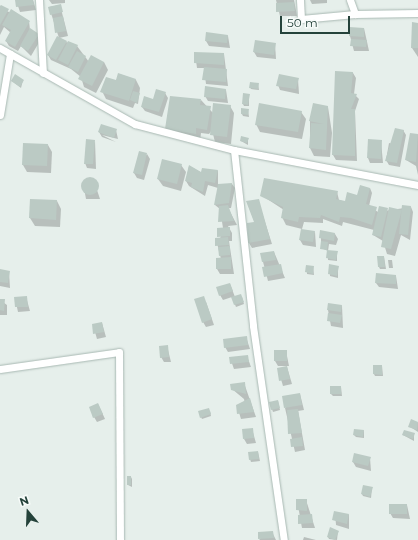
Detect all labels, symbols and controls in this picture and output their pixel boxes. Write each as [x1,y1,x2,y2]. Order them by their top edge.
scale bar [282,8,352,34]
text: 50 m [287,15,318,30]
north arrow [8,492,48,532]
text: N [18,493,31,509]

